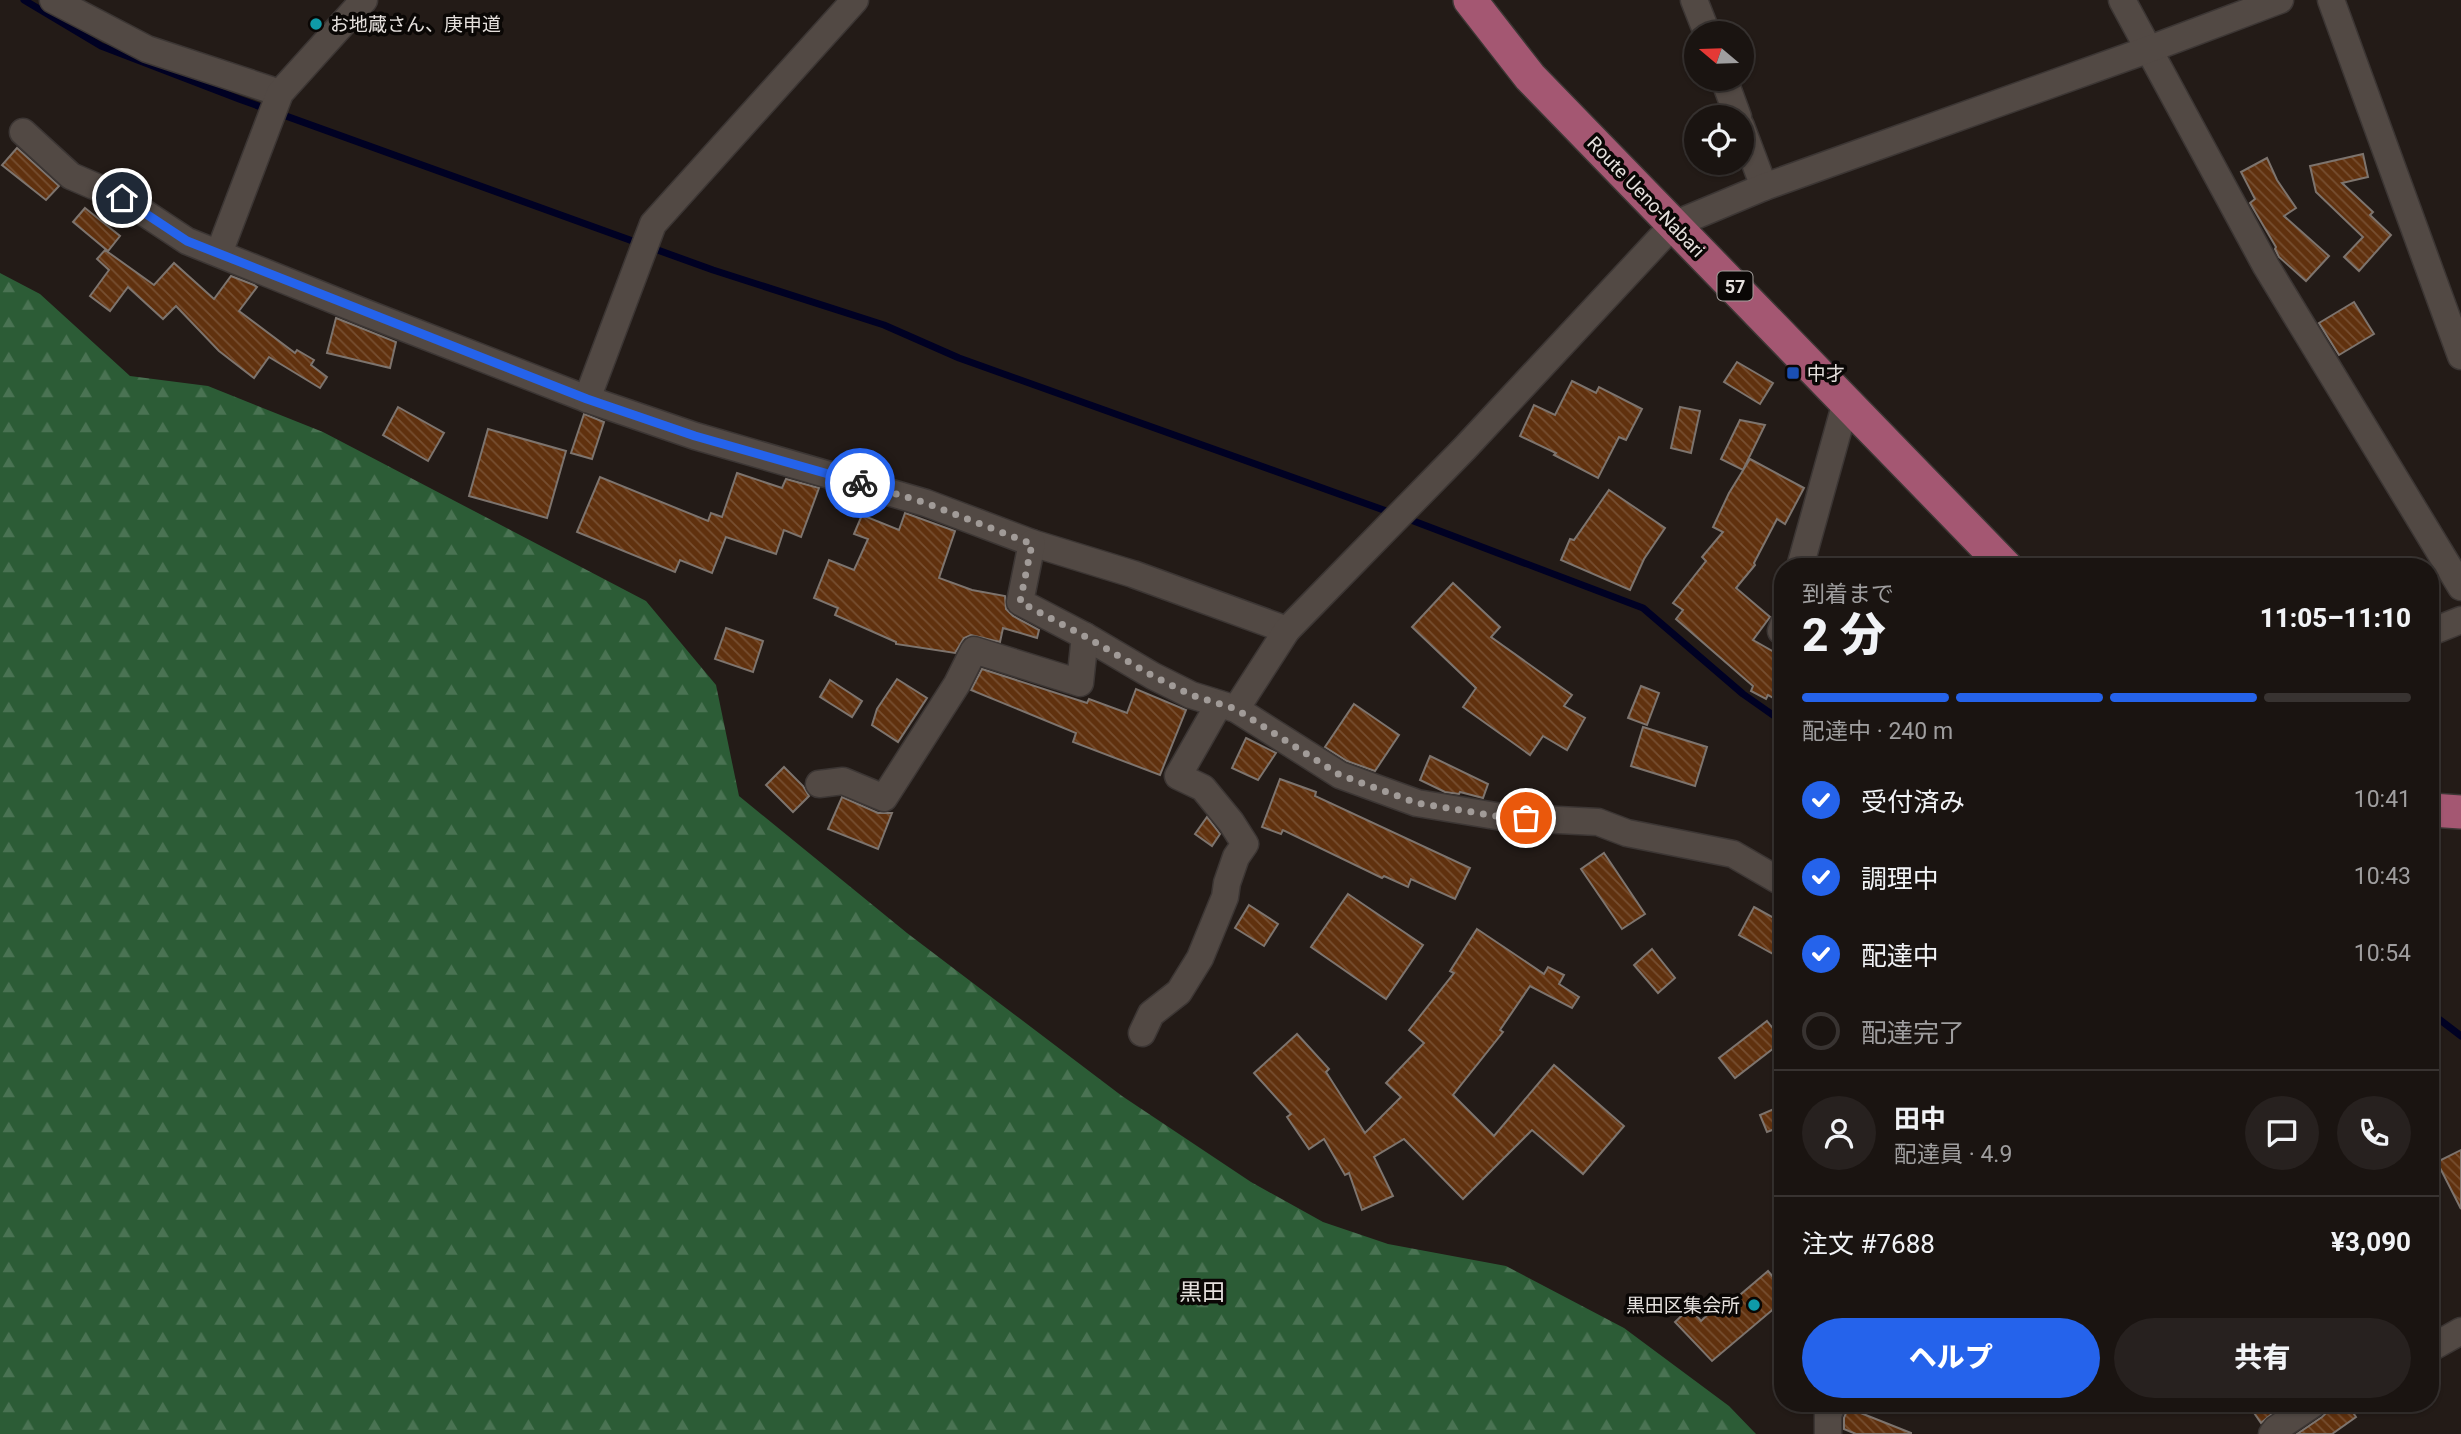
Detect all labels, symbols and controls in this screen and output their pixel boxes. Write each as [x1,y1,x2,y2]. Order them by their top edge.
place label: お地蔵さん、庚申道 [330,13,501,36]
marker: お地蔵さん、庚申道 [308,16,324,32]
north arrow [1684,21,1754,91]
map controls [1684,21,1754,175]
button: locate [1684,105,1754,175]
street label: Route Ueno-Nabari [1583,132,1709,262]
pin [92,168,152,228]
icon: home [103,179,141,217]
road number: 57 [1718,272,1752,300]
place label: 中才 [1807,362,1845,385]
marker: 中才 [1785,365,1801,381]
courier [825,448,895,518]
icon: bike [841,464,879,502]
text: 到着まで [1802,581,1894,608]
text: 11:05–11:10 [2260,603,2411,633]
text: 2 分 [1802,608,1886,662]
text: 配達中 · 240 m [1802,718,1953,745]
icon: check [1802,781,1840,819]
text: 10:41 [2354,786,2411,813]
text: 受付済み [1861,787,1965,817]
pin [1496,788,1556,848]
icon: bag [1507,799,1545,837]
icon: check [1802,858,1840,896]
text: 10:43 [2354,863,2411,890]
text: 調理中 [1861,864,1939,894]
icon: check [1802,935,1840,973]
text: 10:54 [2354,940,2411,967]
text: 配達中 [1861,941,1939,971]
text: 配達完了 [1861,1018,1965,1048]
button: person [1802,1096,1876,1170]
button: chat [2245,1096,2319,1170]
button: phone [2337,1096,2411,1170]
text: 田中 [1894,1104,1946,1134]
text: 配達員 · 4.9 [1894,1141,2012,1168]
text: ¥3,090 [2331,1227,2411,1257]
text: 注文 #7688 [1802,1229,1935,1259]
district label: 黒田 [1179,1279,1225,1306]
place label: 黒田区集会所 [1626,1294,1740,1317]
marker: 黒田区集会所 [1746,1297,1762,1313]
button: ヘルプ [1802,1318,2100,1398]
button: 共有 [2114,1318,2411,1398]

